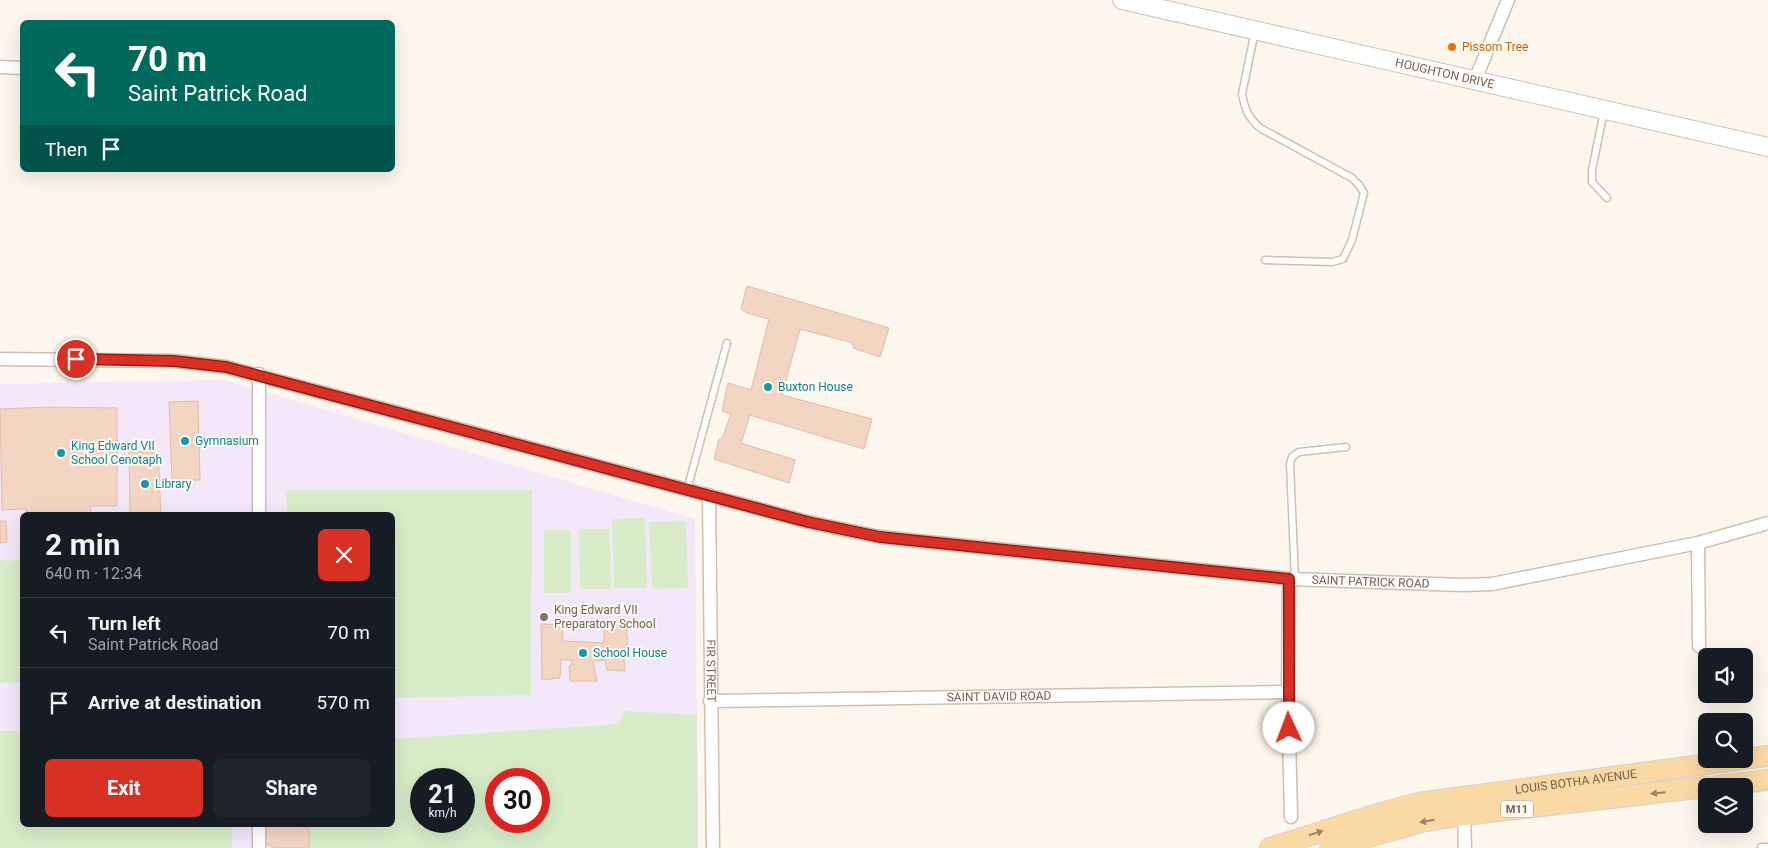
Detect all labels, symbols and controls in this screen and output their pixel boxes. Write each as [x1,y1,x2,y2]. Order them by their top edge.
text: 70 m [128,39,207,80]
icon: left [45,40,110,105]
place label: Pissom Tree [1462,40,1528,54]
marker: Pissom Tree [1446,41,1458,53]
street label: HOUGHTON DRIVE [1394,55,1496,92]
text: Saint Patrick Road [128,81,308,106]
icon: arrive [97,135,125,163]
text: Then [45,138,87,161]
pin [55,338,97,380]
icon: arrive [62,345,90,373]
place label: Buxton House [778,380,853,394]
marker: Buxton House [762,381,774,393]
place label: Gymnasium [195,434,259,448]
marker: Gymnasium [179,435,191,447]
place label: King Edward VII School Cenotaph [71,439,162,467]
marker: King Edward VII School Cenotaph [55,447,67,459]
place label: Library [155,477,192,491]
marker: Library [139,478,151,490]
text: 2 min [45,527,120,562]
button: close [318,529,370,581]
text: 640 m · 12:34 [45,564,142,583]
street label: SAINT PATRICK ROAD [1312,573,1430,591]
place label: King Edward VII Preparatory School [554,603,656,631]
marker: King Edward VII Preparatory School [538,611,550,623]
text: Turn left [88,612,161,635]
icon: left [45,619,73,647]
text: 70 m [327,621,370,644]
text: Saint Patrick Road [88,635,219,654]
street label: FIR STREET [704,639,718,703]
place label: School House [593,646,667,660]
marker: School House [577,647,589,659]
map controls [1698,648,1753,833]
button: sound [1698,648,1753,703]
icon: arrive [45,689,73,717]
street label: SAINT DAVID ROAD [947,689,1052,704]
text: Arrive at destination [88,691,261,714]
text: 570 m [317,691,370,714]
position arrow [1262,701,1314,753]
button: search [1698,713,1753,768]
button: Exit [45,759,203,817]
button: Share [213,759,370,817]
street label: LOUIS BOTHA AVENUE [1514,767,1638,797]
speed limit sign: 30 [485,768,550,833]
button: layers [1698,778,1753,833]
text: 21 [428,780,457,809]
one-way arrow [1650,789,1666,797]
road number: M11 [1501,801,1533,818]
text: km/h [428,806,457,820]
one-way arrow [1419,818,1435,826]
one-way arrow [1309,829,1324,837]

